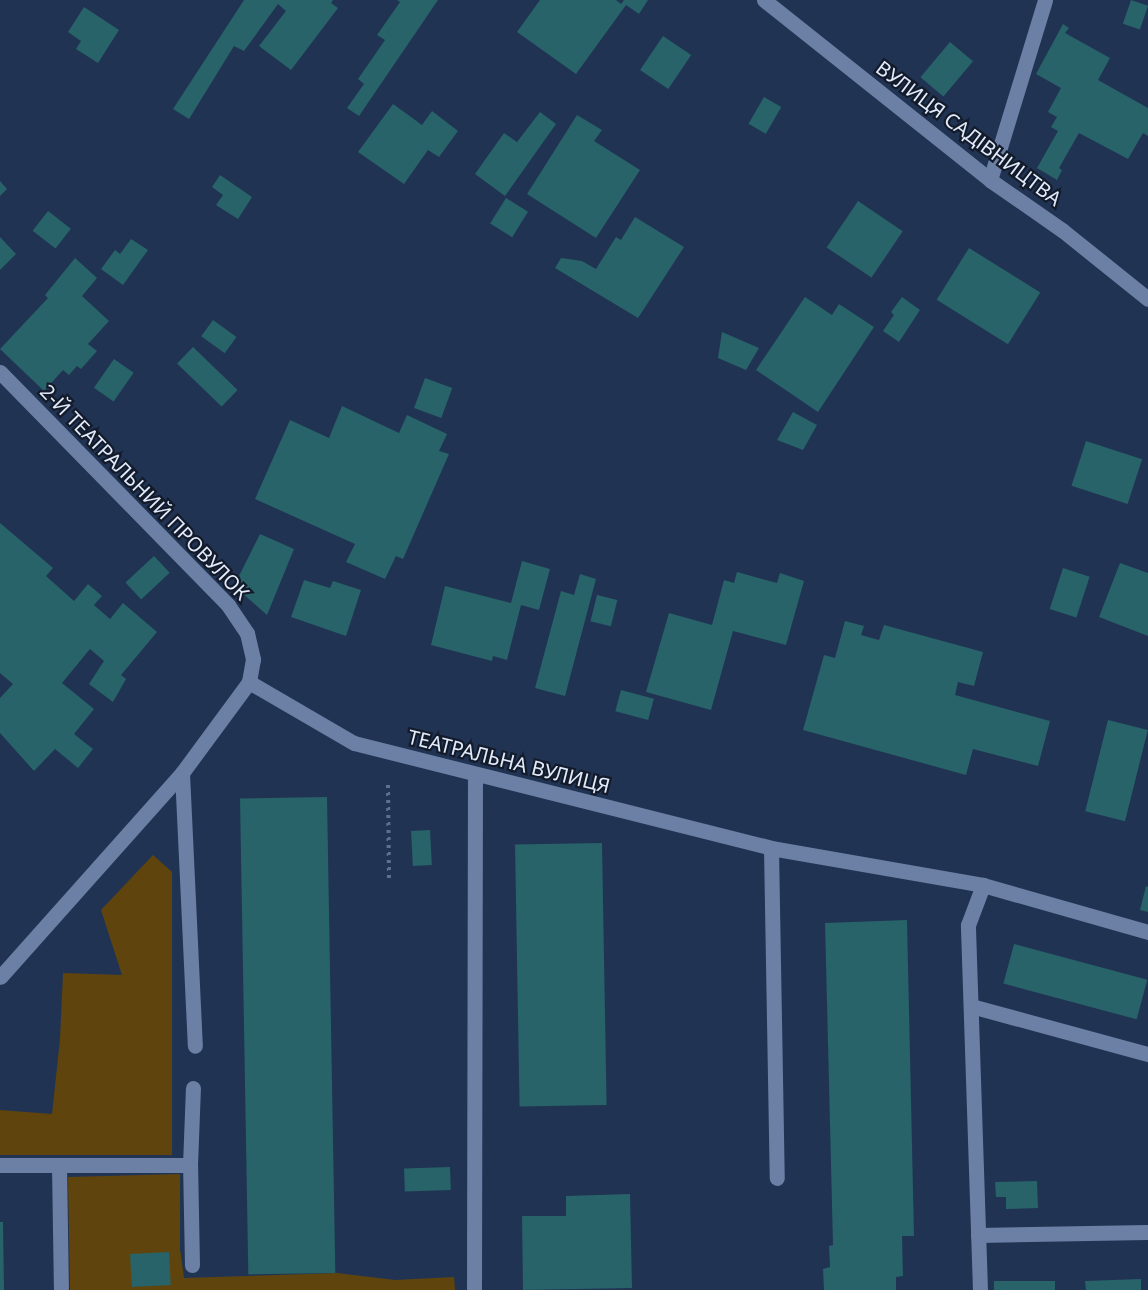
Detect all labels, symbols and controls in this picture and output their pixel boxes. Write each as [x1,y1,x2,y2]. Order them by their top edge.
street label: ВУЛИЦЯ САДІВНИЦТВА [872,55,1066,211]
street label: 2-Й ТЕАТРАЛЬНИЙ ПРОВУЛОК [36,379,254,605]
street label: ТЕАТРАЛЬНА ВУЛИЦЯ [405,724,613,798]

